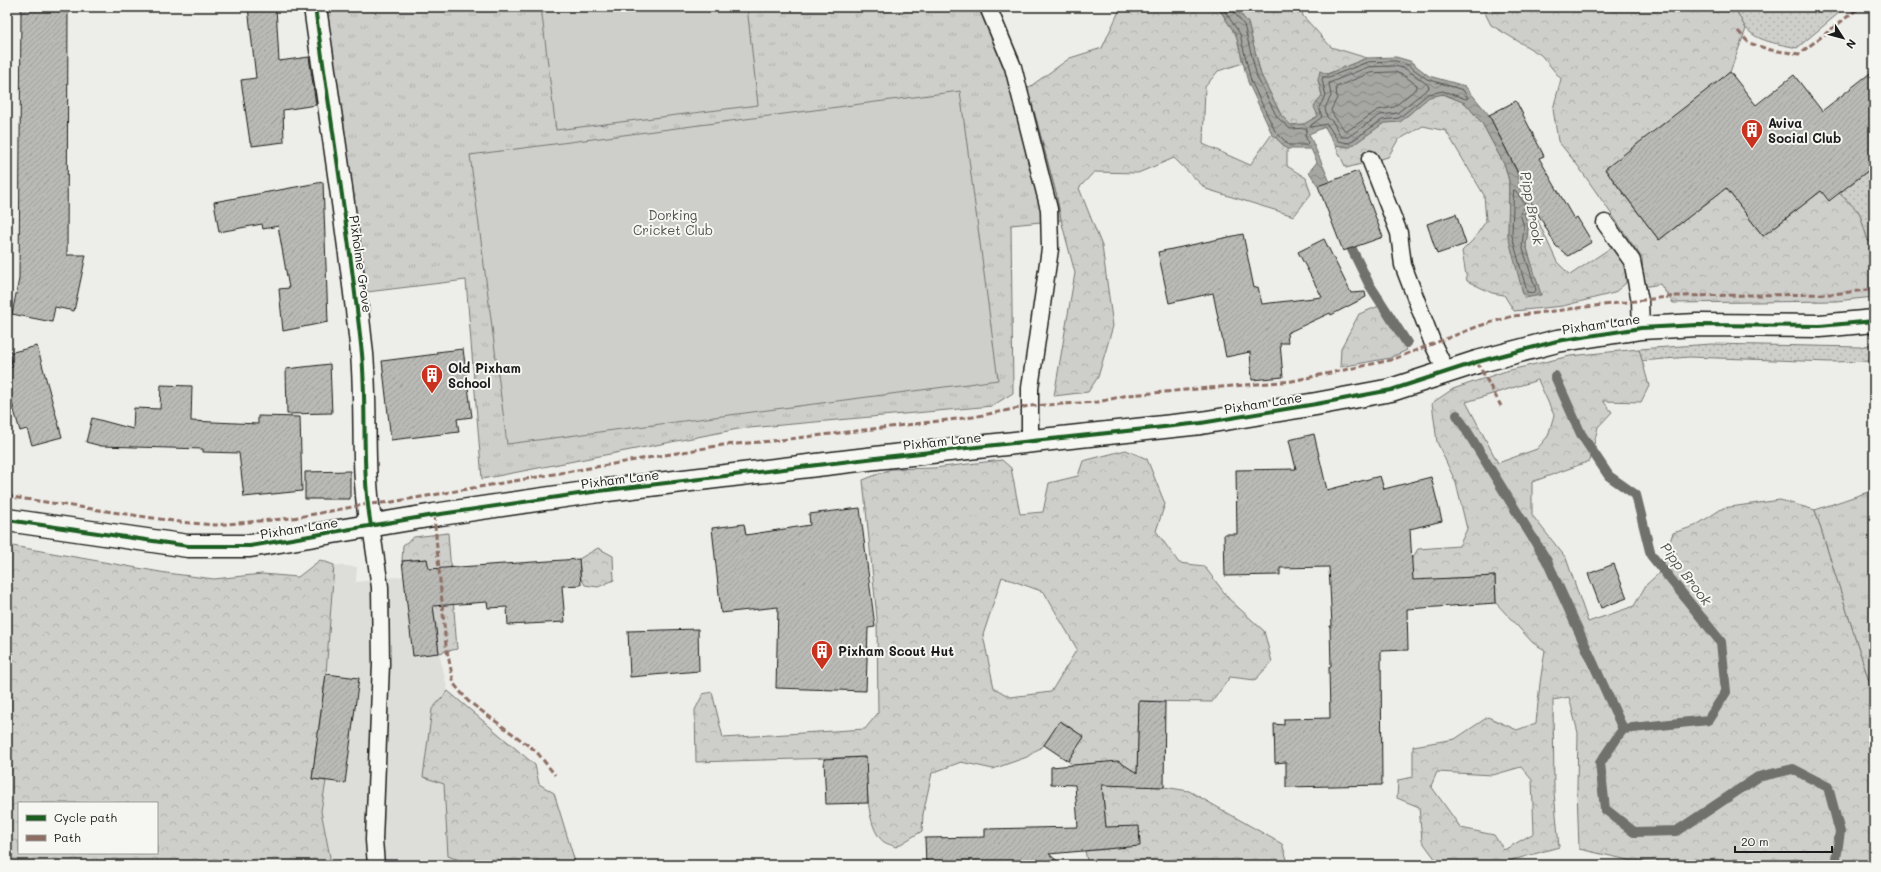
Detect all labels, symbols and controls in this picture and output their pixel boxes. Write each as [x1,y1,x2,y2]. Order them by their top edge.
north arrow [1823,18,1863,58]
text: N [1843,36,1860,52]
place label: Aviva Social Club [1768,114,1841,146]
building icon: Aviva Social Club [1739,117,1765,150]
water label: Pipp Brook [1517,170,1548,247]
park label: Dorking Cricket Club [633,206,713,238]
street label: Pixholme Grove [346,214,377,314]
street label: Pixham Lane [1561,310,1641,337]
place label: Old Pixham School [448,359,521,391]
building icon: Old Pixham School [419,362,445,395]
street label: Pixham Lane [1223,388,1303,417]
street label: Pixham Lane [902,428,982,453]
street label: Pixham Lane [580,465,660,492]
street label: Pixham Lane [259,513,339,542]
water label: Pipp Brook [1656,538,1717,610]
building icon: Pixham Scout Hut [809,638,835,671]
place label: Pixham Scout Hut [838,642,954,659]
legend [18,802,158,854]
text: Cycle path [54,809,117,825]
scale bar [1735,828,1832,854]
text: Path [54,829,81,845]
text: 20 m [1741,833,1769,849]

